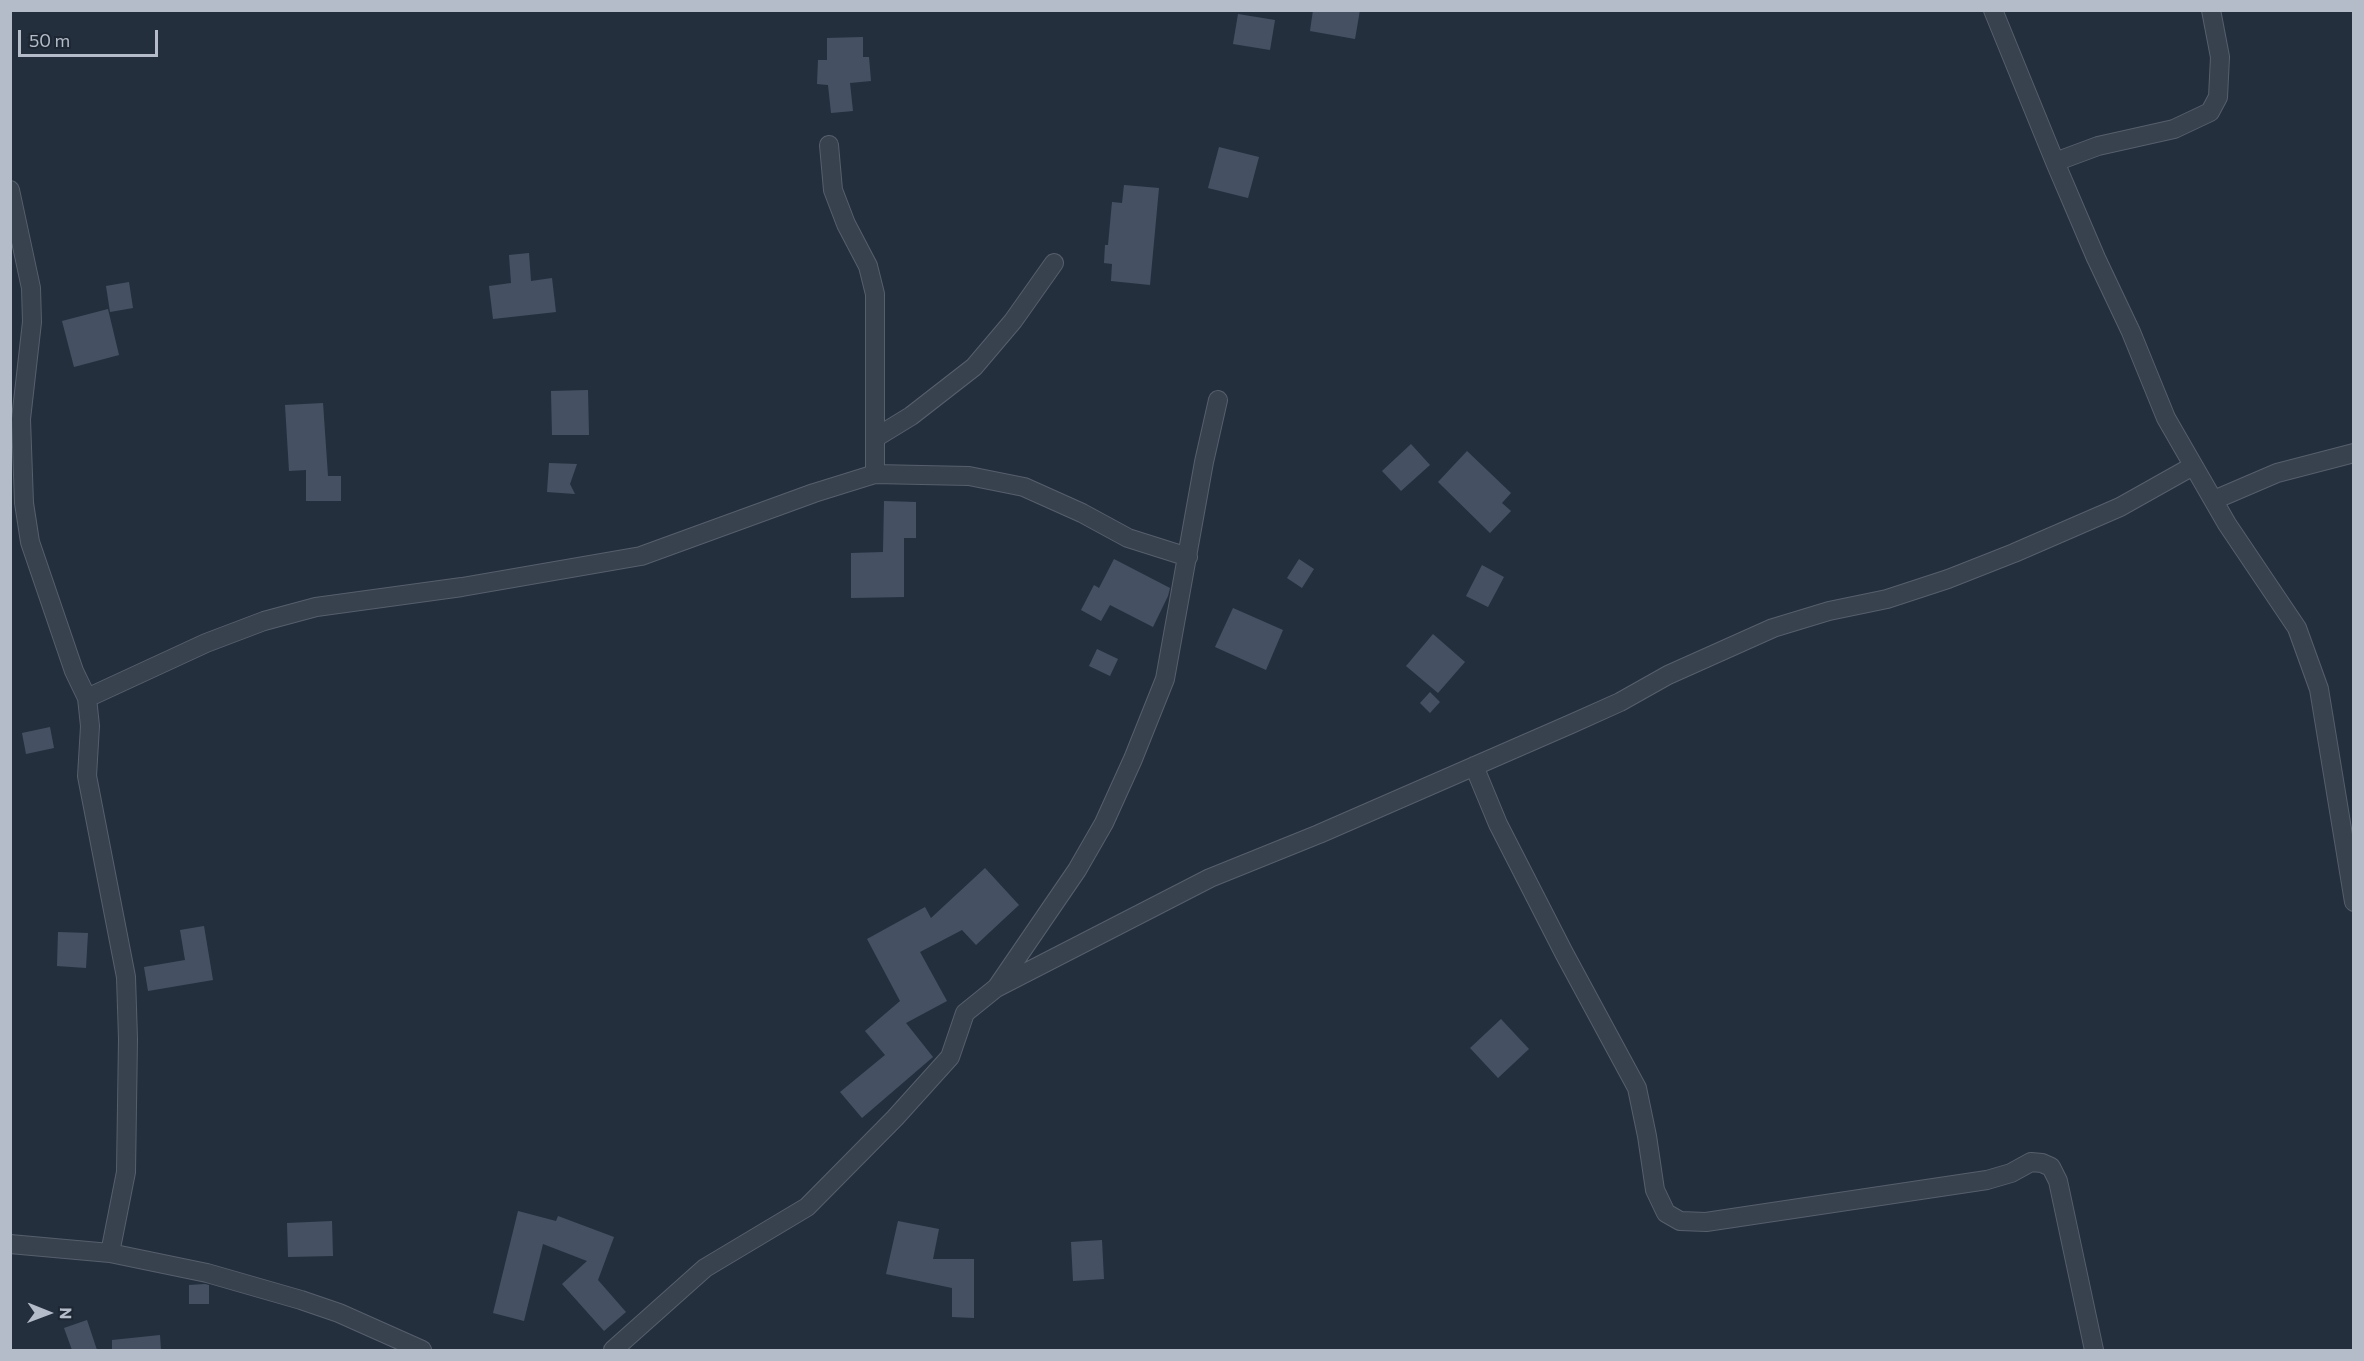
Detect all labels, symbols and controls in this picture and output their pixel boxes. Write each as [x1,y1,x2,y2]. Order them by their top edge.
scale bar [21,18,160,56]
text: 50 m [29,29,70,51]
north arrow [18,1283,78,1343]
text: N [57,1307,76,1319]

